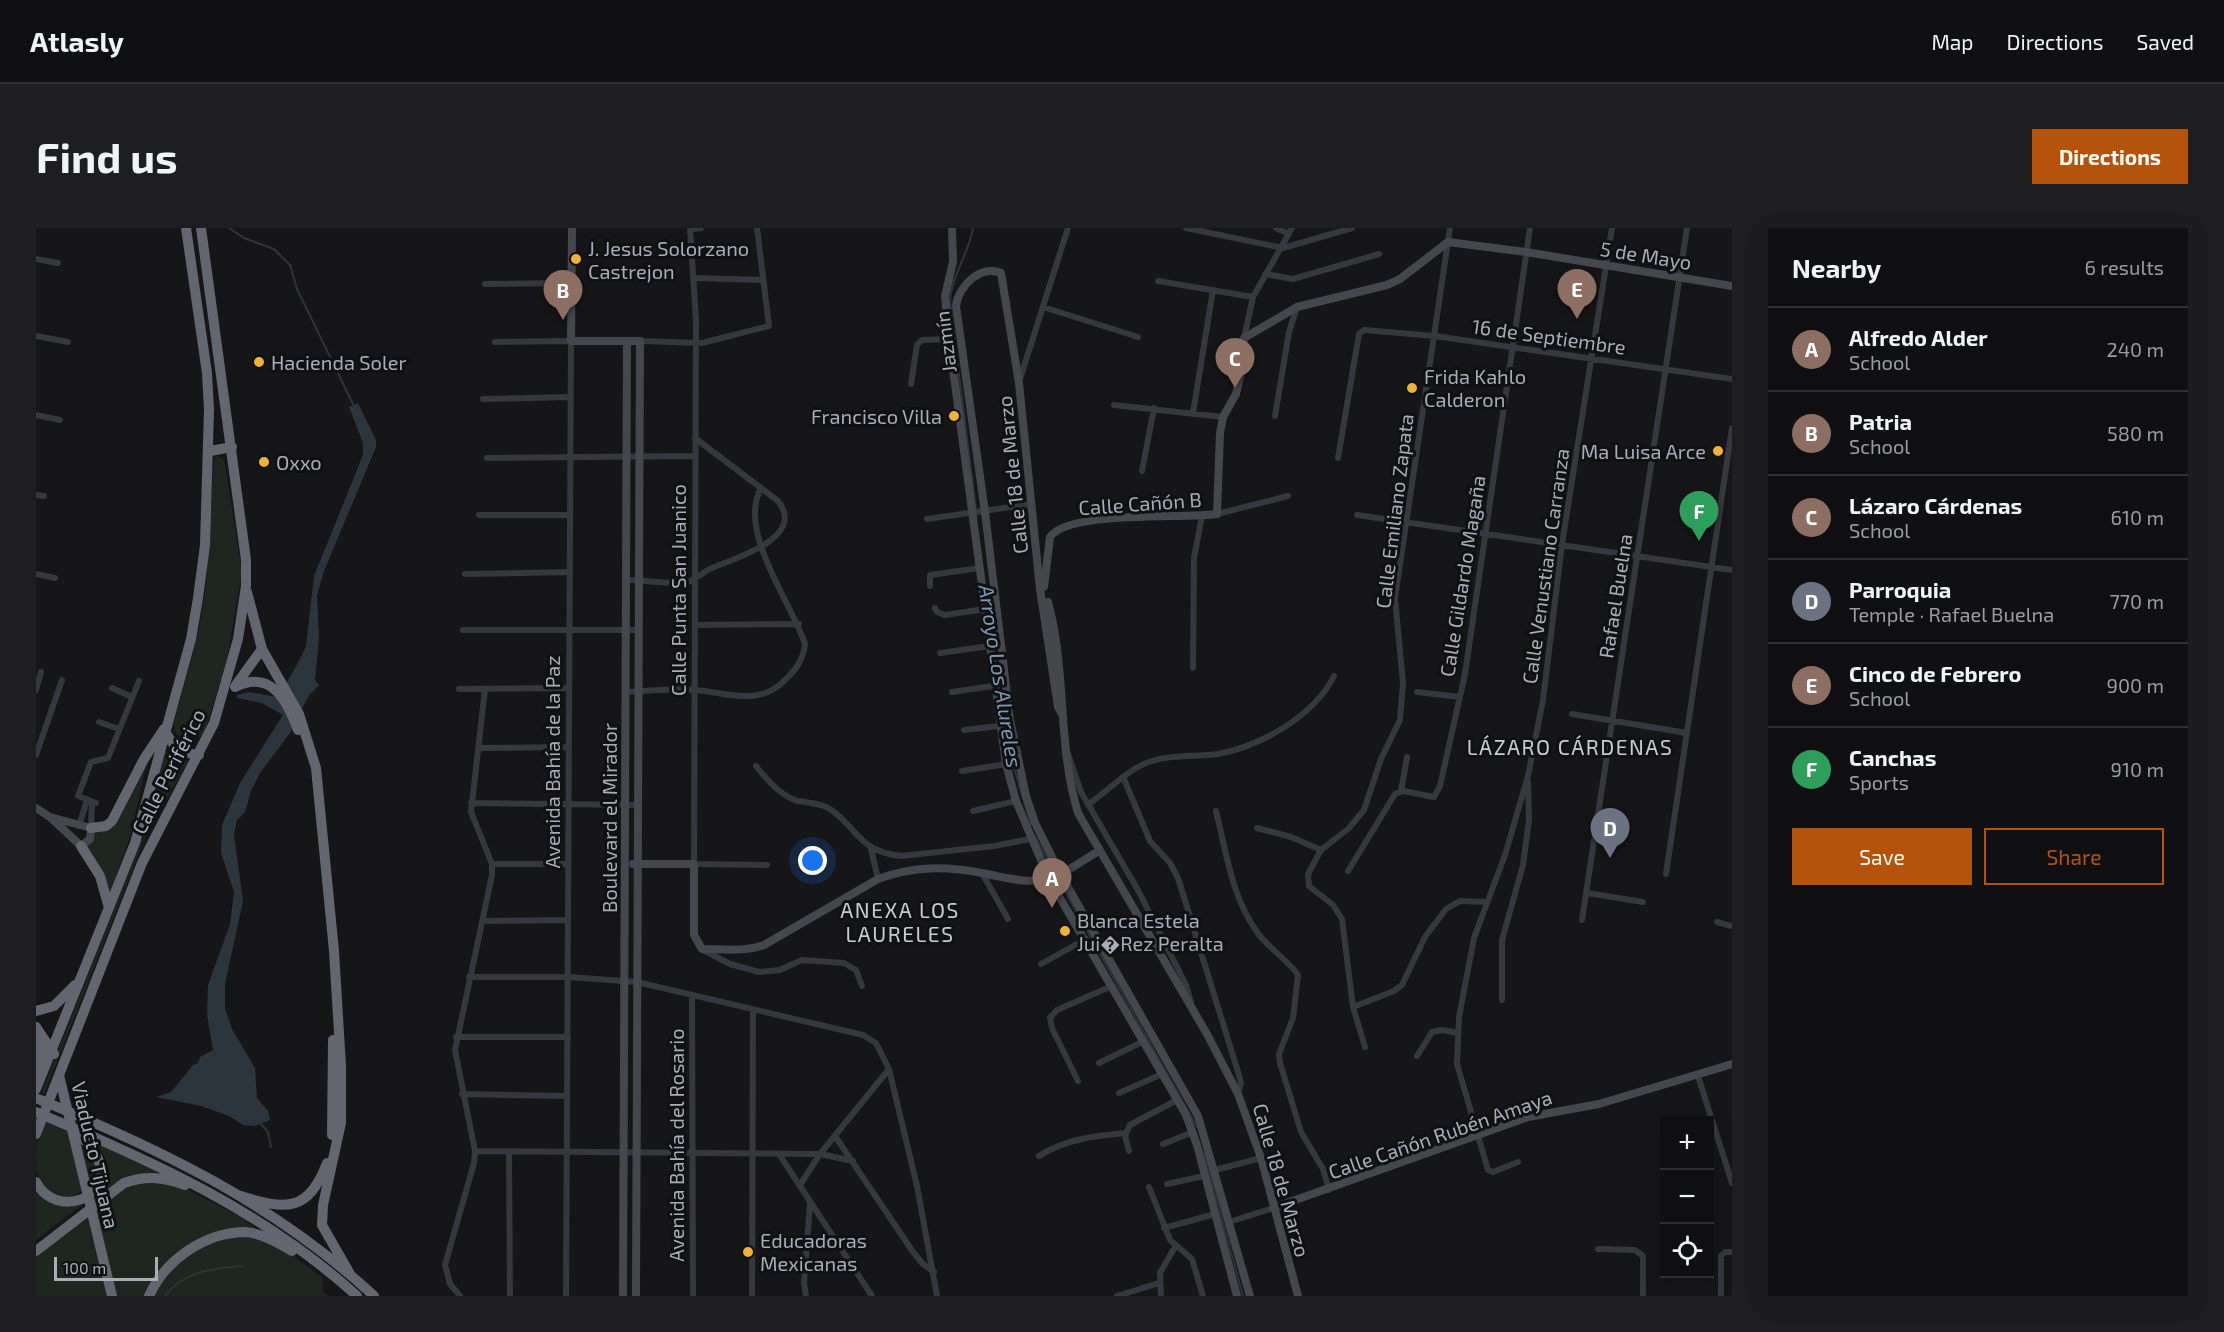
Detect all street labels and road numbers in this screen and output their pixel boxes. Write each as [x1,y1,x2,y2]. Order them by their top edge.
street label: 5 de Mayo [1599,236,1693,274]
street label: Jazmín [929,310,961,374]
street label: 16 de Septiembre [1471,313,1627,359]
street label: Calle 18 de Marzo [992,395,1032,555]
street label: Calle Emiliano Zapata [1370,412,1418,610]
street label: Calle Venustiano Carranza [1517,447,1573,685]
street label: Calle Gildardo Magaña [1434,474,1490,678]
street label: Calle Punta San Juanico [666,484,690,696]
street label: Calle Cañón B [1078,487,1202,519]
street label: Rafael Buelna [1593,532,1637,660]
street label: Avenida Bahía de la Paz [540,655,564,869]
street label: Calle Periférico [126,705,210,837]
street label: Boulevard el Mirador [597,723,621,913]
street label: Avenida Bahía del Rosario [664,1028,688,1262]
street label: Viaducto Tijuana [67,1079,125,1231]
street label: Calle Cañón Rubén Amaya [1325,1084,1555,1184]
street label: Calle 18 de Marzo [1249,1100,1315,1260]

